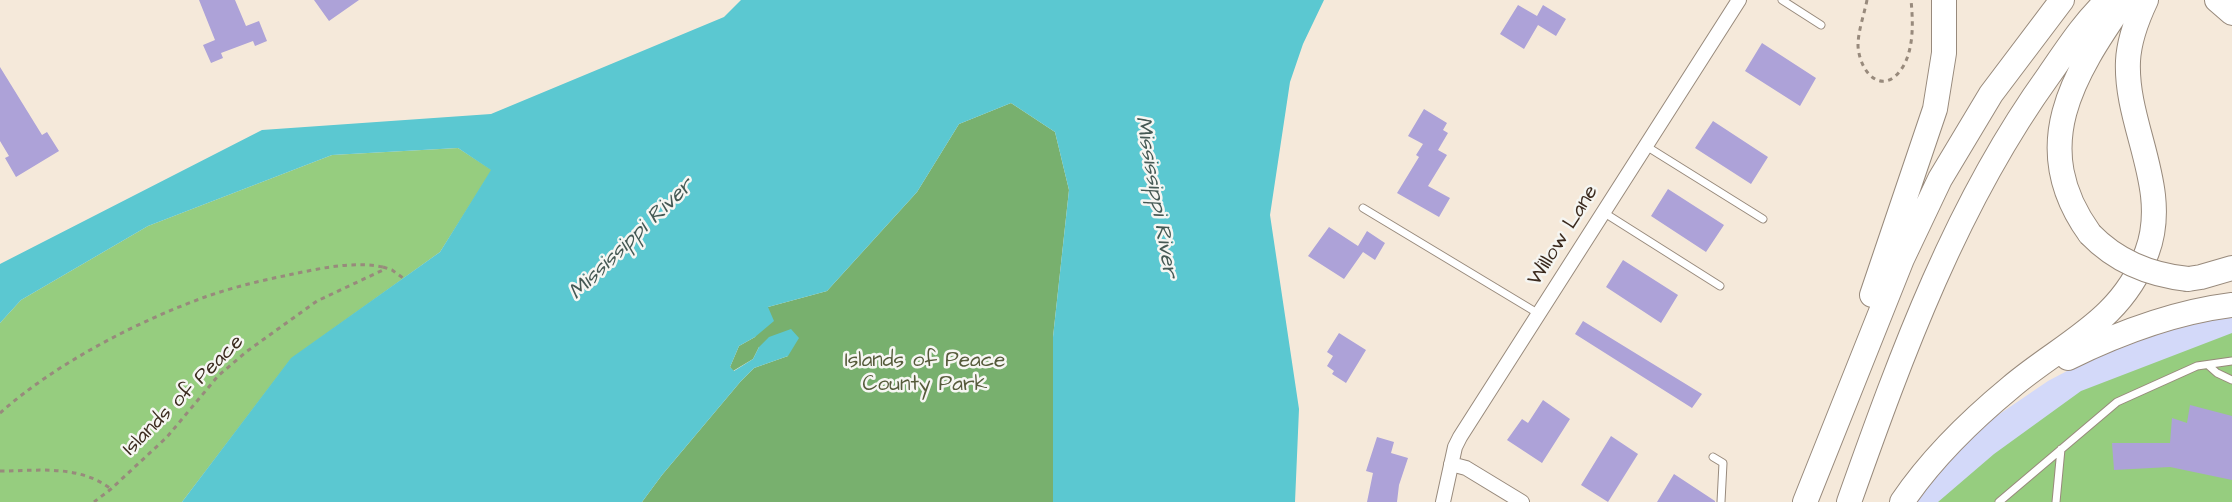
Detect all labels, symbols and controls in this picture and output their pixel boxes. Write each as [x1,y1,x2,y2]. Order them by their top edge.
water label: Mississippi River [1128,114,1182,280]
water label: Mississippi River [564,174,700,306]
street label: Willow Lane [1523,181,1605,291]
street label: Islands of Peace [118,330,250,462]
park label: Islands of Peace County Park [845,349,1005,399]

